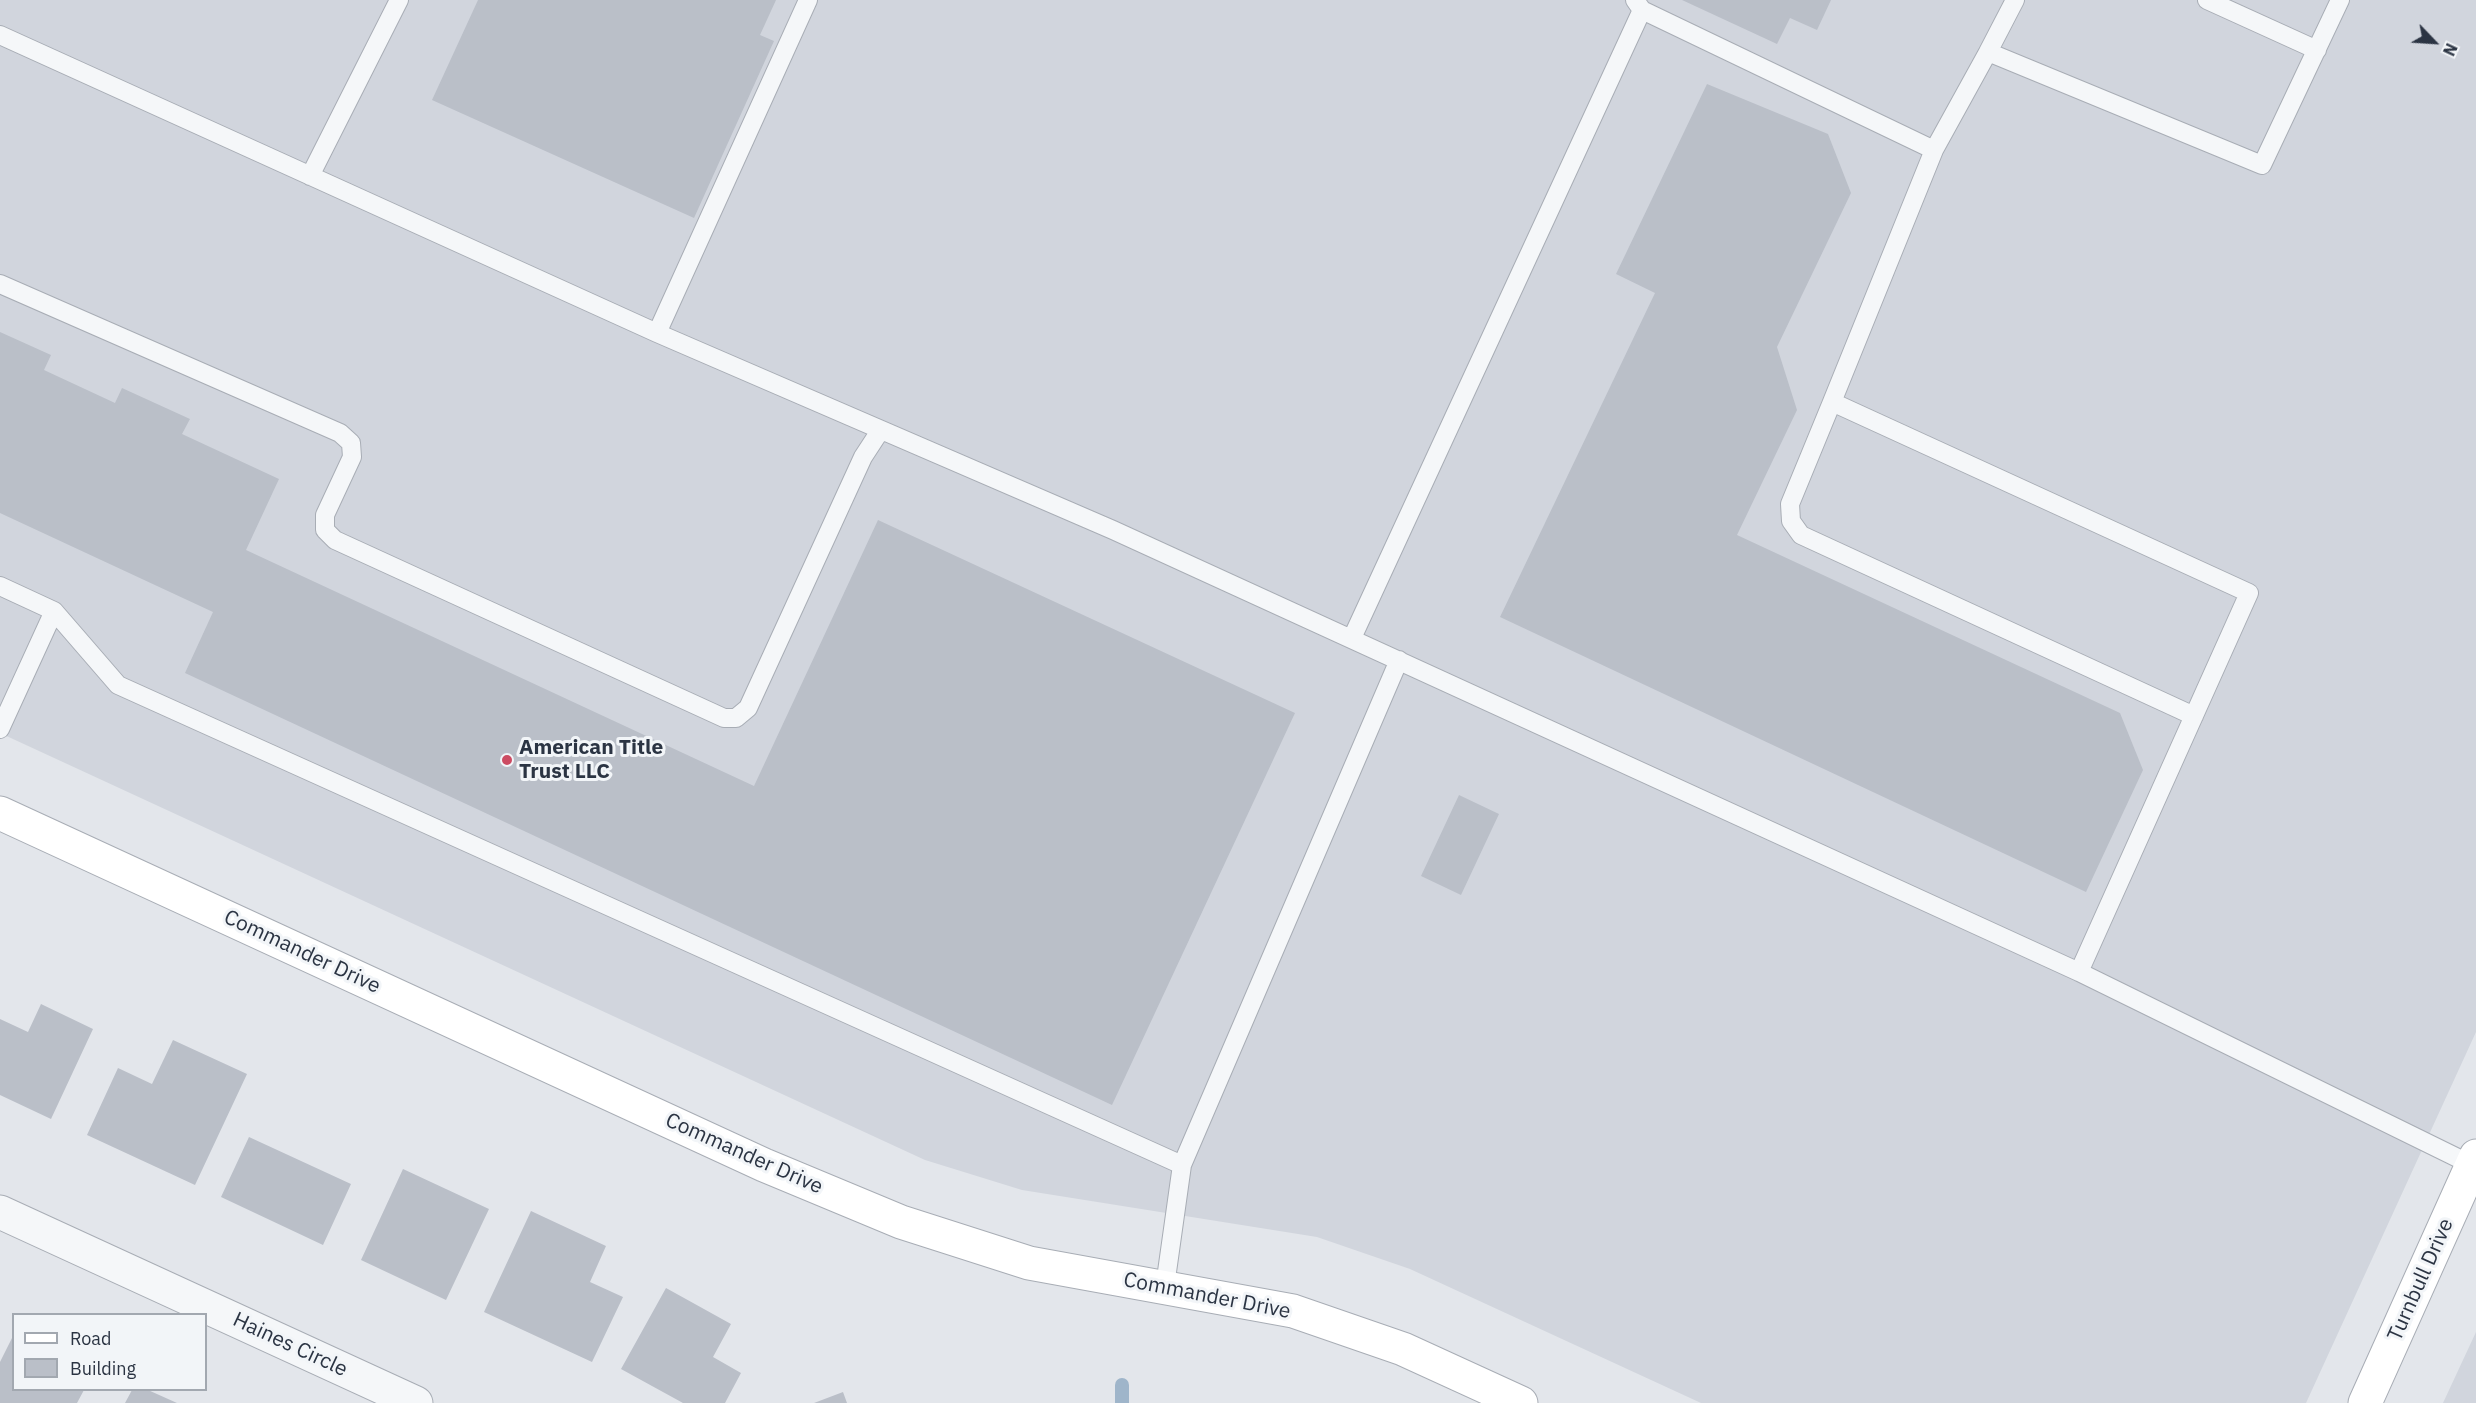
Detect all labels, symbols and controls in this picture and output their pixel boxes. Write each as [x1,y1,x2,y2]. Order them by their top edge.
north arrow [2404,12,2464,72]
text: N [2439,40,2462,59]
place label: American Title Trust LLC [519,735,663,785]
marker: American Title Trust LLC [500,753,514,767]
street label: Commander Drive [220,905,384,999]
street label: Commander Drive [661,1108,827,1200]
street label: Turnbull Drive [2383,1215,2459,1345]
street label: Commander Drive [1121,1267,1293,1325]
street label: Haines Circle [229,1307,351,1383]
legend [12,1313,207,1391]
text: Road [70,1327,111,1350]
text: Building [70,1357,136,1380]

